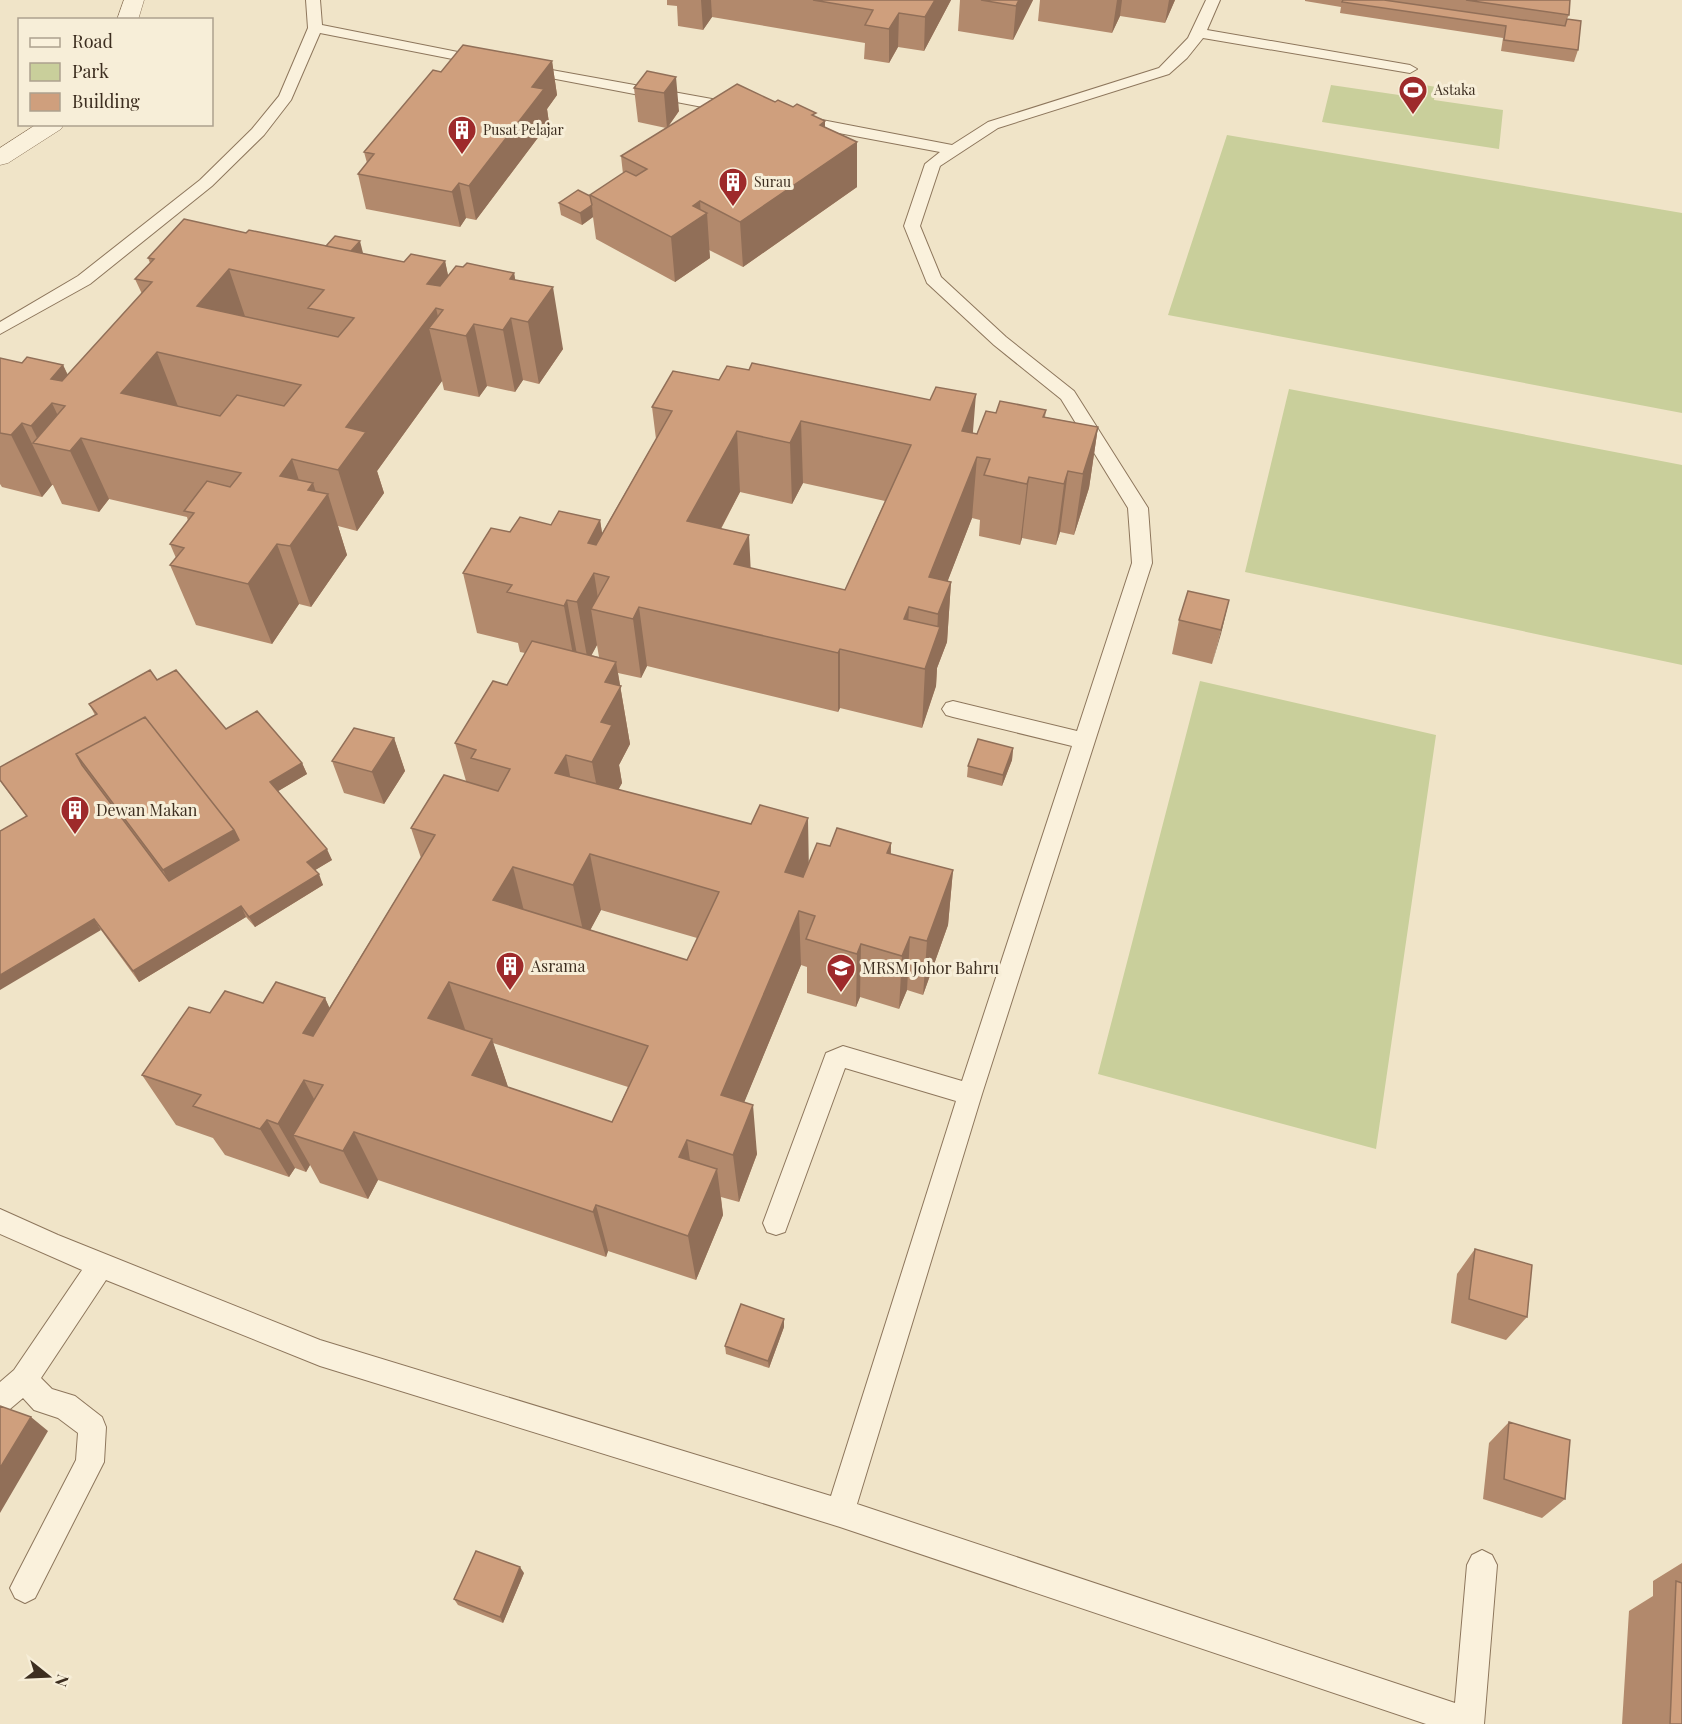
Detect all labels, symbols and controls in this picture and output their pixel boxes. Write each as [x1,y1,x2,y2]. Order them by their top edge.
legend [18,18,213,126]
text: Road [72,29,113,53]
text: Park [72,59,109,83]
sports icon: Astaka [1397,74,1429,116]
place label: Astaka [1433,80,1476,99]
text: Building [72,89,140,113]
building icon: Pusat Pelajar [446,114,478,156]
place label: Pusat Pelajar [483,120,565,139]
building icon: Surau [717,166,749,208]
place label: Surau [754,172,791,191]
building icon: Dewan Makan [59,794,91,836]
place label: Dewan Makan [96,799,198,820]
building icon: Asrama [494,950,526,992]
school or university icon: MRSM Johor Bahru [825,952,857,994]
place label: Asrama [530,955,586,976]
place label: MRSM Johor Bahru [862,957,999,978]
north arrow [18,1646,78,1706]
text: N [51,1672,75,1690]

